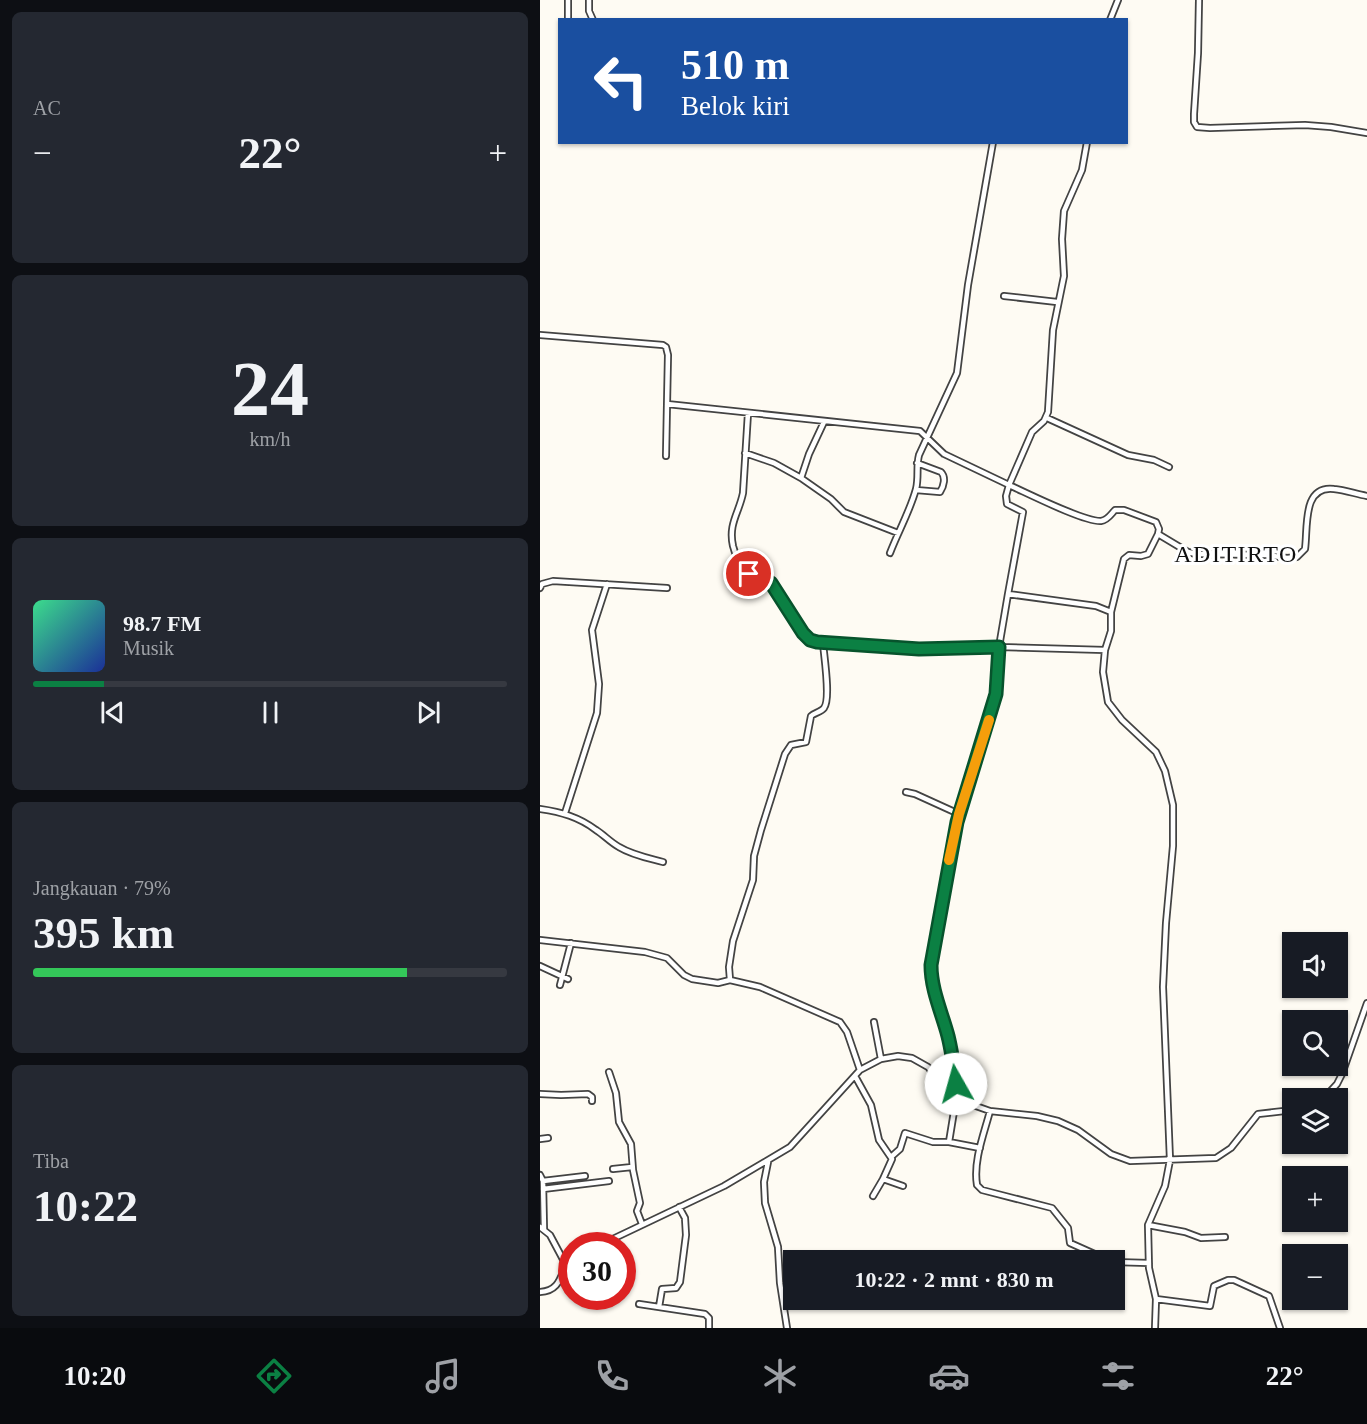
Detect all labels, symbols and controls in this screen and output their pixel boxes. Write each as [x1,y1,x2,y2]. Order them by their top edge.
icon: left [582,42,660,120]
text: 510 m [681,42,790,88]
text: Belok kiri [681,91,790,121]
text: AC [33,97,61,119]
text: 22° [239,128,302,178]
text: − [33,135,52,171]
text: + [488,135,507,171]
text: 24 [231,345,309,432]
text: km/h [249,428,291,450]
district label: ADITIRTO [1174,541,1298,567]
pin [723,548,774,599]
icon: arrive [732,557,765,590]
text: 98.7 FM [123,611,201,636]
text: Musik [123,637,174,659]
icon: previous [96,696,129,729]
icon: pause [254,696,287,729]
icon: next [412,696,445,729]
text: Jangkauan · 79% [33,877,171,899]
text: 395 km [33,908,174,958]
map controls [1282,932,1348,1310]
button: sound [1282,932,1348,998]
button: search [1282,1010,1348,1076]
position arrow [924,1052,988,1116]
button: layers [1282,1088,1348,1154]
text: Tiba [33,1150,69,1172]
button: + [1282,1166,1348,1232]
text: 10:22 [33,1181,138,1231]
speed limit sign: 30 [558,1232,636,1310]
button: − [1282,1244,1348,1310]
text: 10:22 · 2 mnt · 830 m [854,1267,1054,1292]
icon: directions [253,1355,295,1397]
icon: music [422,1355,464,1397]
icon: phone [591,1355,633,1397]
icon: climate [759,1355,801,1397]
icon: car [928,1355,970,1397]
icon: filters [1097,1355,1139,1397]
text: 10:20 [63,1361,126,1391]
text: 22° [1266,1361,1304,1391]

